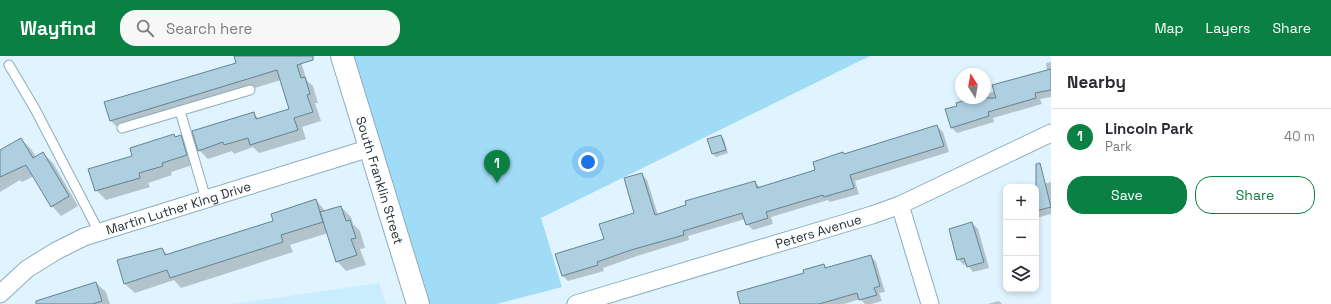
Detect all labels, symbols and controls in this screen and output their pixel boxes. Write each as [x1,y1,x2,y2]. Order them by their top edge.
search box [120,10,400,46]
text: Wayfind [20,16,96,41]
icon: search [134,17,156,39]
text: Search here [166,19,252,38]
text: Map [1154,19,1184,37]
text: Layers [1206,19,1250,37]
text: Share [1272,19,1311,37]
north arrow [955,68,991,104]
text: Nearby [1067,71,1126,93]
street label: South Franklin Street [352,114,408,246]
text: Lincoln Park [1105,119,1193,138]
text: 1 [1077,128,1083,145]
text: 40 m [1284,128,1315,145]
text: Park [1105,138,1132,155]
pin: 1 [484,150,510,183]
your location [578,152,598,172]
button: Save [1067,176,1187,214]
button: Share [1195,176,1315,214]
street label: Martin Luther King Drive [104,177,253,238]
map controls [1003,184,1039,292]
button: + [1003,184,1039,220]
street label: Peters Avenue [773,210,863,252]
button: − [1003,220,1039,256]
button: layers [1003,256,1039,292]

